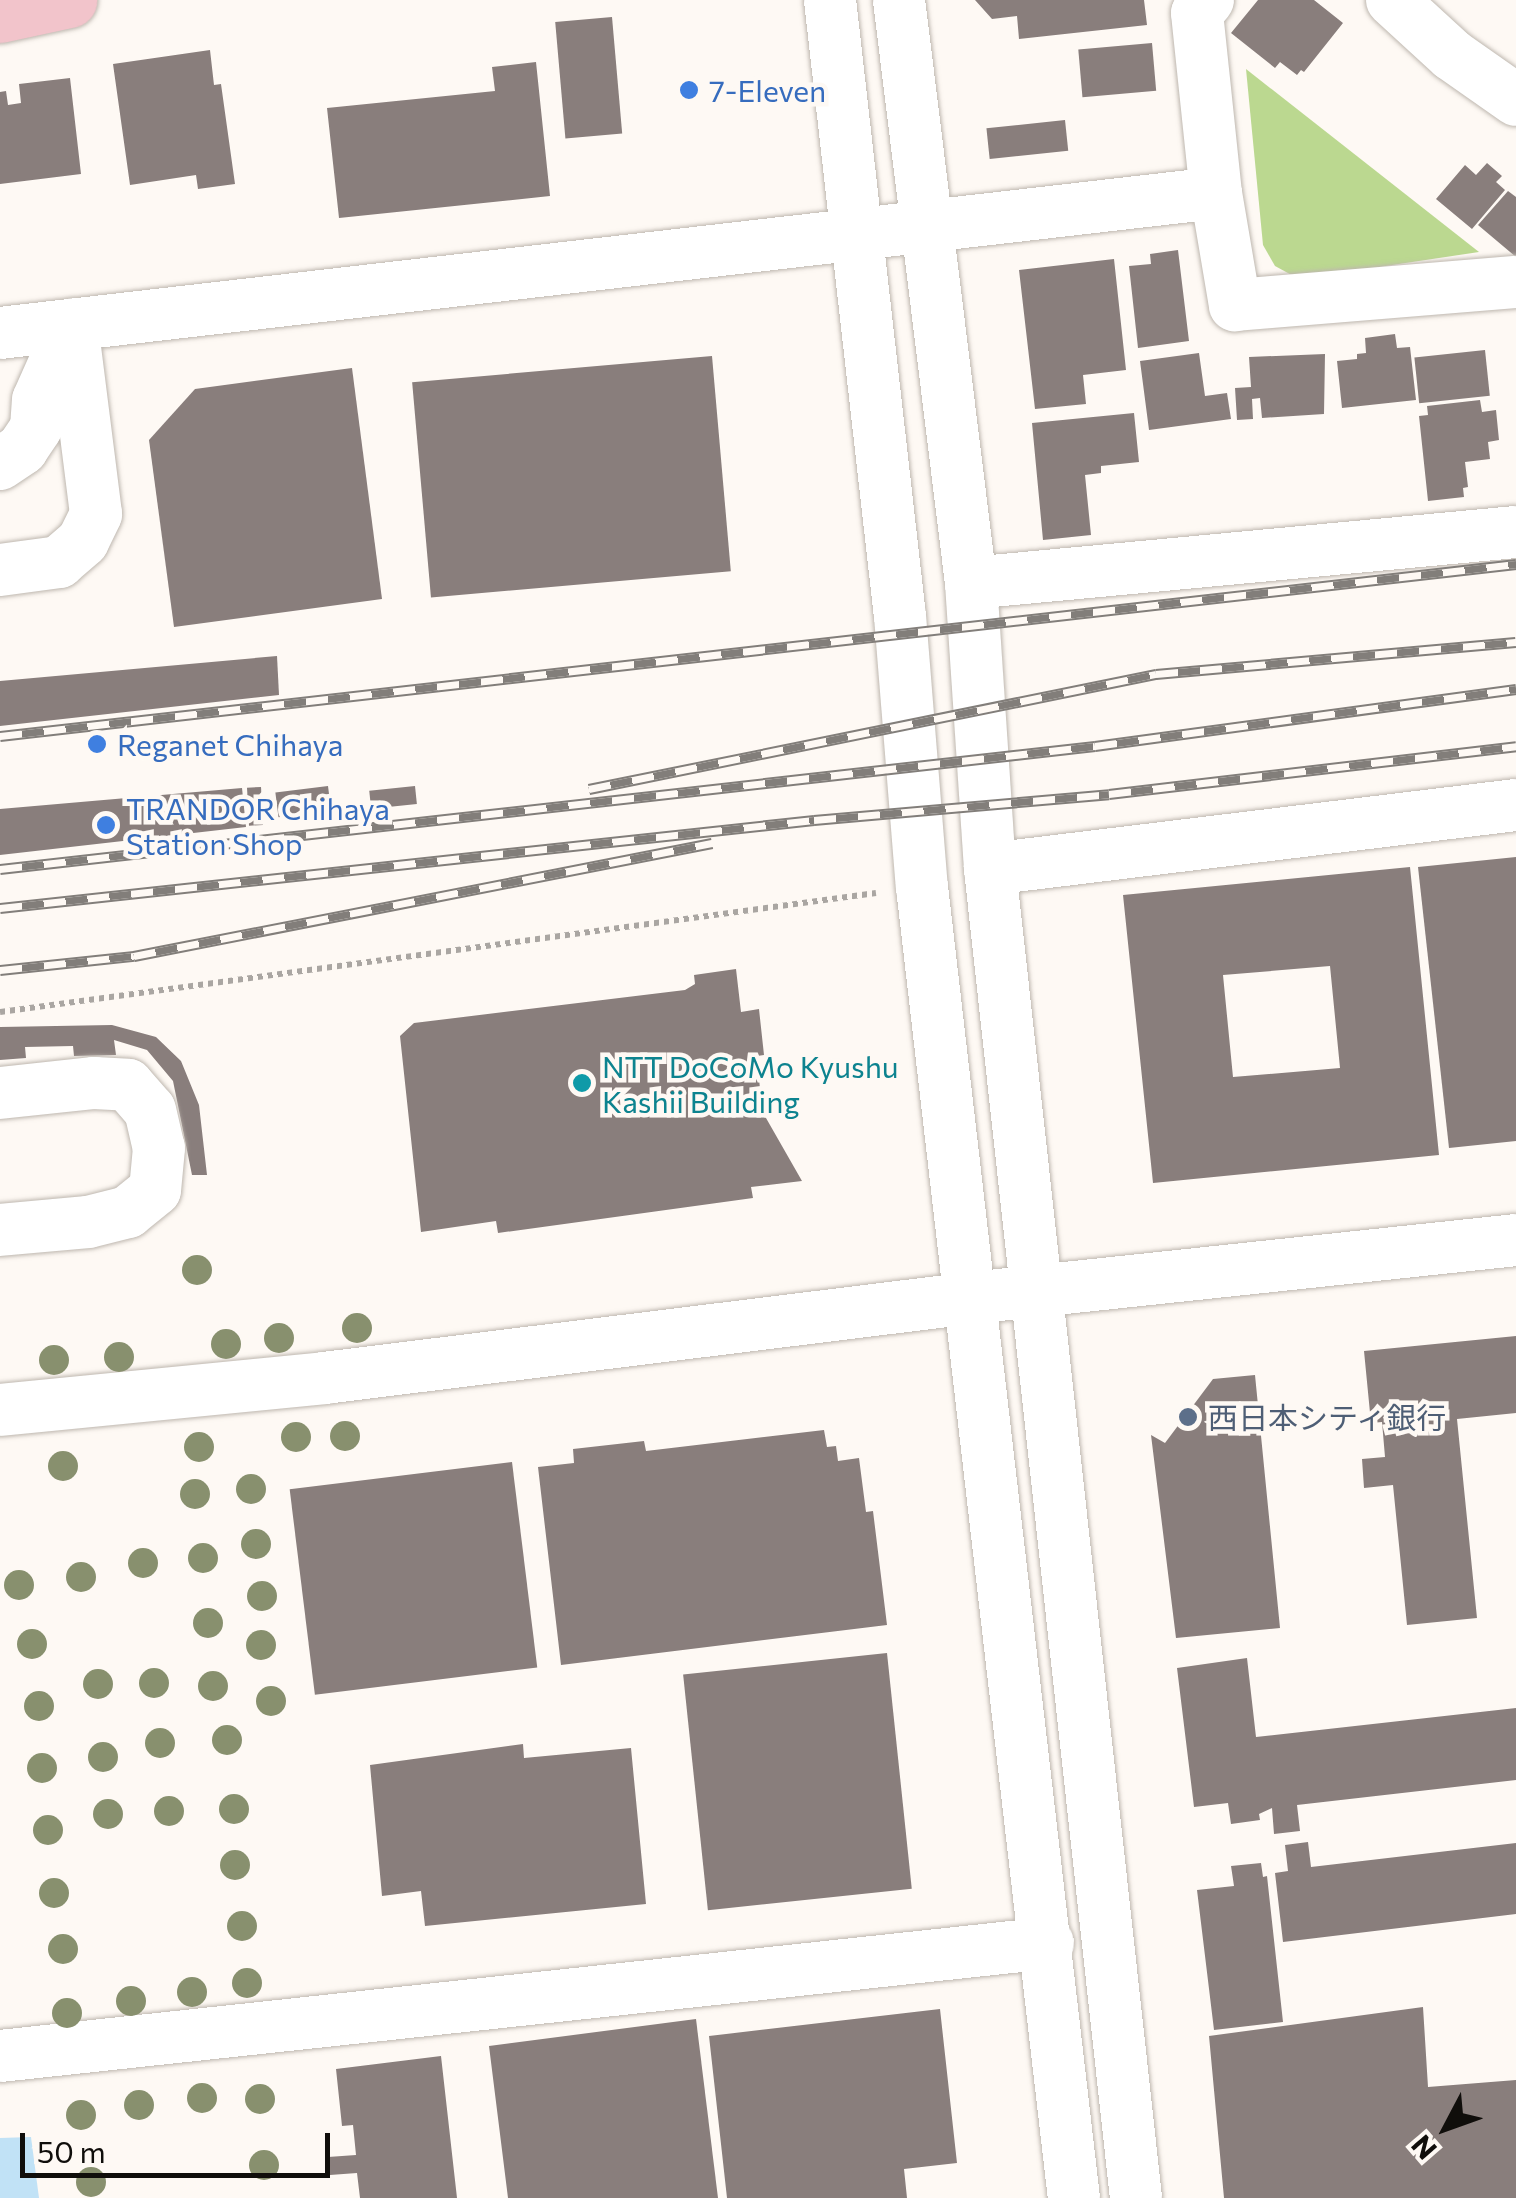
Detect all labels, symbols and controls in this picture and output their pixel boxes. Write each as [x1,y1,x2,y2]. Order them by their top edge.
place label: 7-Eleven [709,72,826,108]
marker: 7-Eleven [678,79,700,101]
place label: Reganet Chihaya [117,726,343,762]
marker: Reganet Chihaya [86,733,108,755]
place label: TRANDOR Chihaya Station Shop [126,790,390,860]
marker: TRANDOR Chihaya Station Shop [95,814,117,836]
place label: NTT DoCoMo Kyushu Kashii Building [602,1048,899,1118]
marker: NTT DoCoMo Kyushu Kashii Building [571,1072,593,1094]
place label: 西日本シティ銀行 [1208,1399,1448,1435]
marker: 西日本シティ銀行 [1177,1406,1199,1428]
north arrow [1396,2078,1496,2178]
scale bar [25,2113,335,2175]
text: N [1404,2129,1443,2167]
text: 50 m [37,2132,106,2169]

